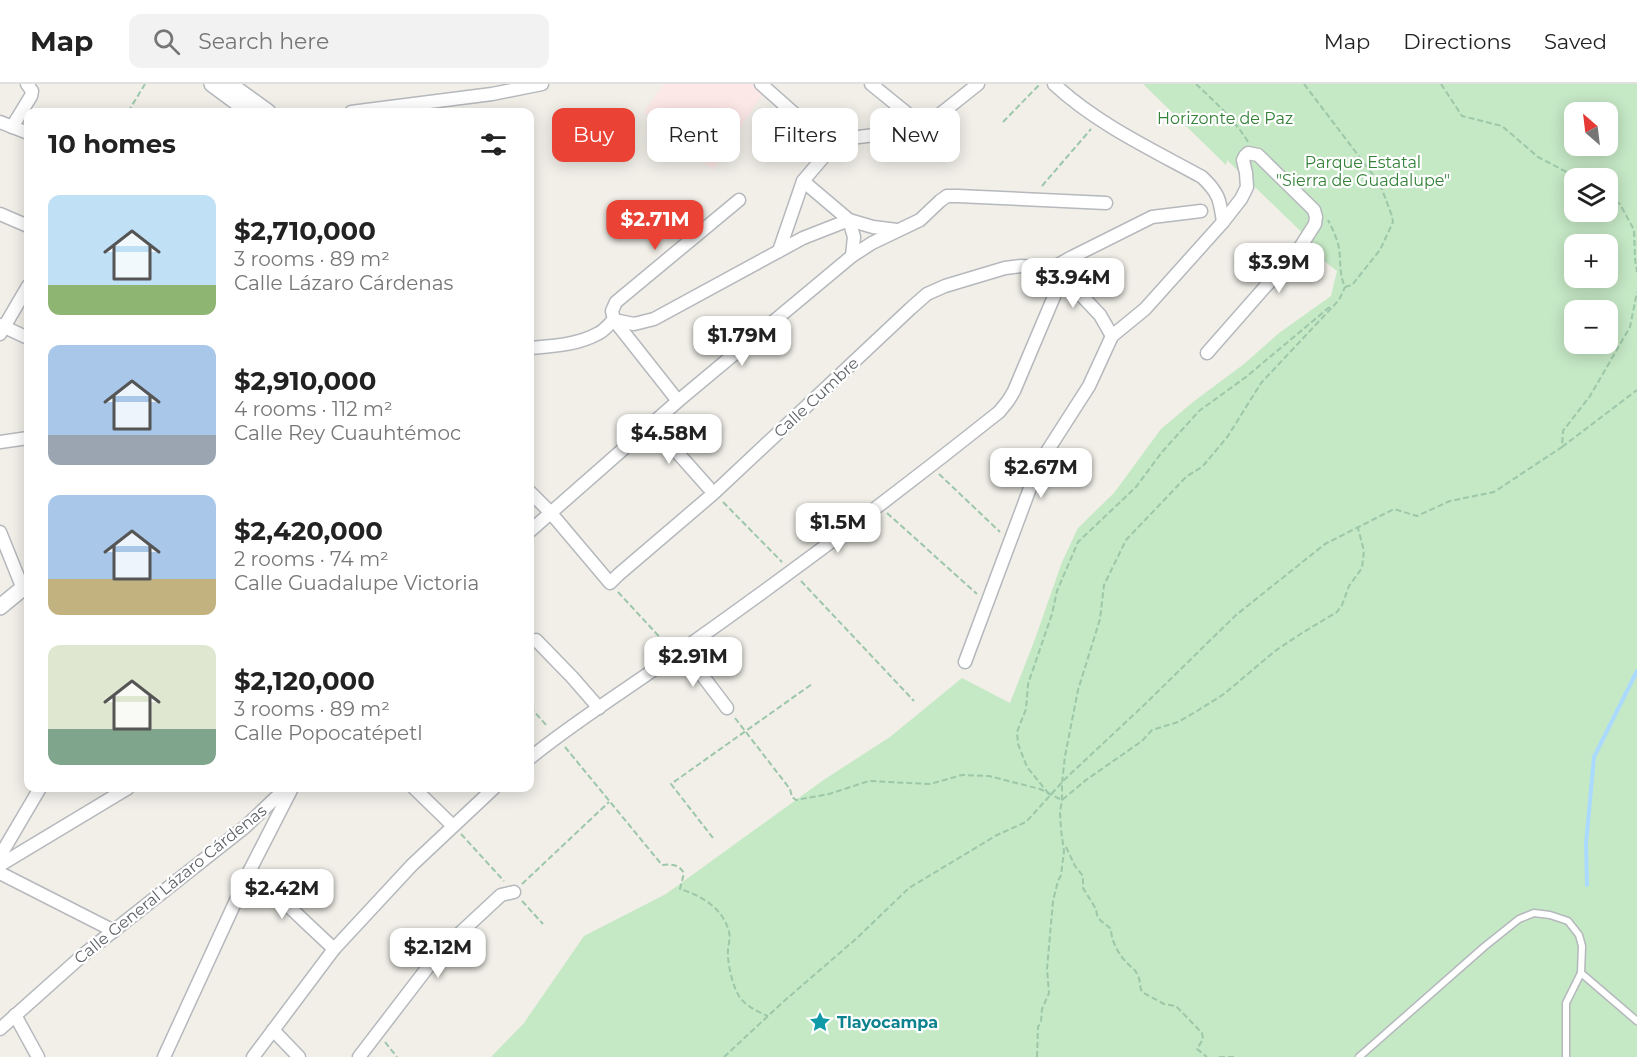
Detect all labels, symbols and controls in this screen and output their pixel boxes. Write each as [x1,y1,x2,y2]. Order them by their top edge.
search box [129,14,549,68]
text: Map [30,24,93,58]
icon: search [150,25,183,58]
text: Search here [198,28,329,55]
text: Map [1324,29,1370,54]
text: Directions [1403,29,1511,54]
text: Saved [1544,29,1607,54]
north arrow [1564,102,1618,156]
map controls [1564,102,1618,354]
chip: Buy [552,108,635,162]
chip: Rent [647,108,740,162]
chip: Filters [752,108,858,162]
chip: New [870,108,960,162]
park label: Horizonte de Paz [1157,109,1293,128]
text: 10 homes [48,128,176,160]
icon: filters [477,128,510,161]
park label: Parque Estatal "Sierra de Guadalupe" [1276,153,1450,190]
button: layers [1564,168,1618,222]
pin: $2.71M [606,200,704,251]
text: $2.71M [620,207,690,231]
text: $2,710,000 [234,215,376,247]
icon: home [96,219,168,291]
button: + [1564,234,1618,288]
pin: $3.9M [1237,243,1321,294]
text: 3 rooms · 89 m² [234,247,390,271]
text: $3.9M [1248,250,1310,274]
pin: $3.94M [1024,258,1122,309]
text: $3.94M [1035,265,1111,289]
text: Calle Lázaro Cárdenas [234,271,453,295]
button: − [1564,300,1618,354]
pin: $1.79M [693,316,791,367]
text: $1.79M [707,323,777,347]
street label: Calle Cumbre [770,353,863,441]
text: $2,910,000 [234,365,376,397]
icon: home [96,369,168,441]
text: 4 rooms · 112 m² [234,397,393,421]
pin: $4.58M [620,414,718,465]
text: Calle Rey Cuauhtémoc [234,421,461,445]
text: $4.58M [631,421,707,445]
pin: $2.67M [992,448,1090,499]
text: $2.67M [1004,455,1078,479]
pin: $1.5M [796,503,880,554]
text: $1.5M [810,510,866,534]
text: $2,420,000 [234,515,383,547]
icon: home [96,519,168,591]
text: 2 rooms · 74 m² [234,547,389,571]
text: Calle Guadalupe Victoria [234,571,479,595]
pin: $2.91M [644,637,742,688]
text: $2.91M [658,644,728,668]
text: $2,120,000 [234,665,375,697]
icon: home [96,669,168,741]
text: 3 rooms · 89 m² [234,697,390,721]
text: Calle Popocatépetl [234,721,423,745]
street label: Calle General Lázaro Cárdenas [70,801,270,968]
pin: $2.42M [233,869,331,920]
text: $2.42M [245,876,319,900]
pin: $2.12M [389,928,487,979]
text: $2.12M [404,935,472,959]
place icon: Tlayocampa [808,1010,832,1034]
place label: Tlayocampa [837,1013,938,1032]

